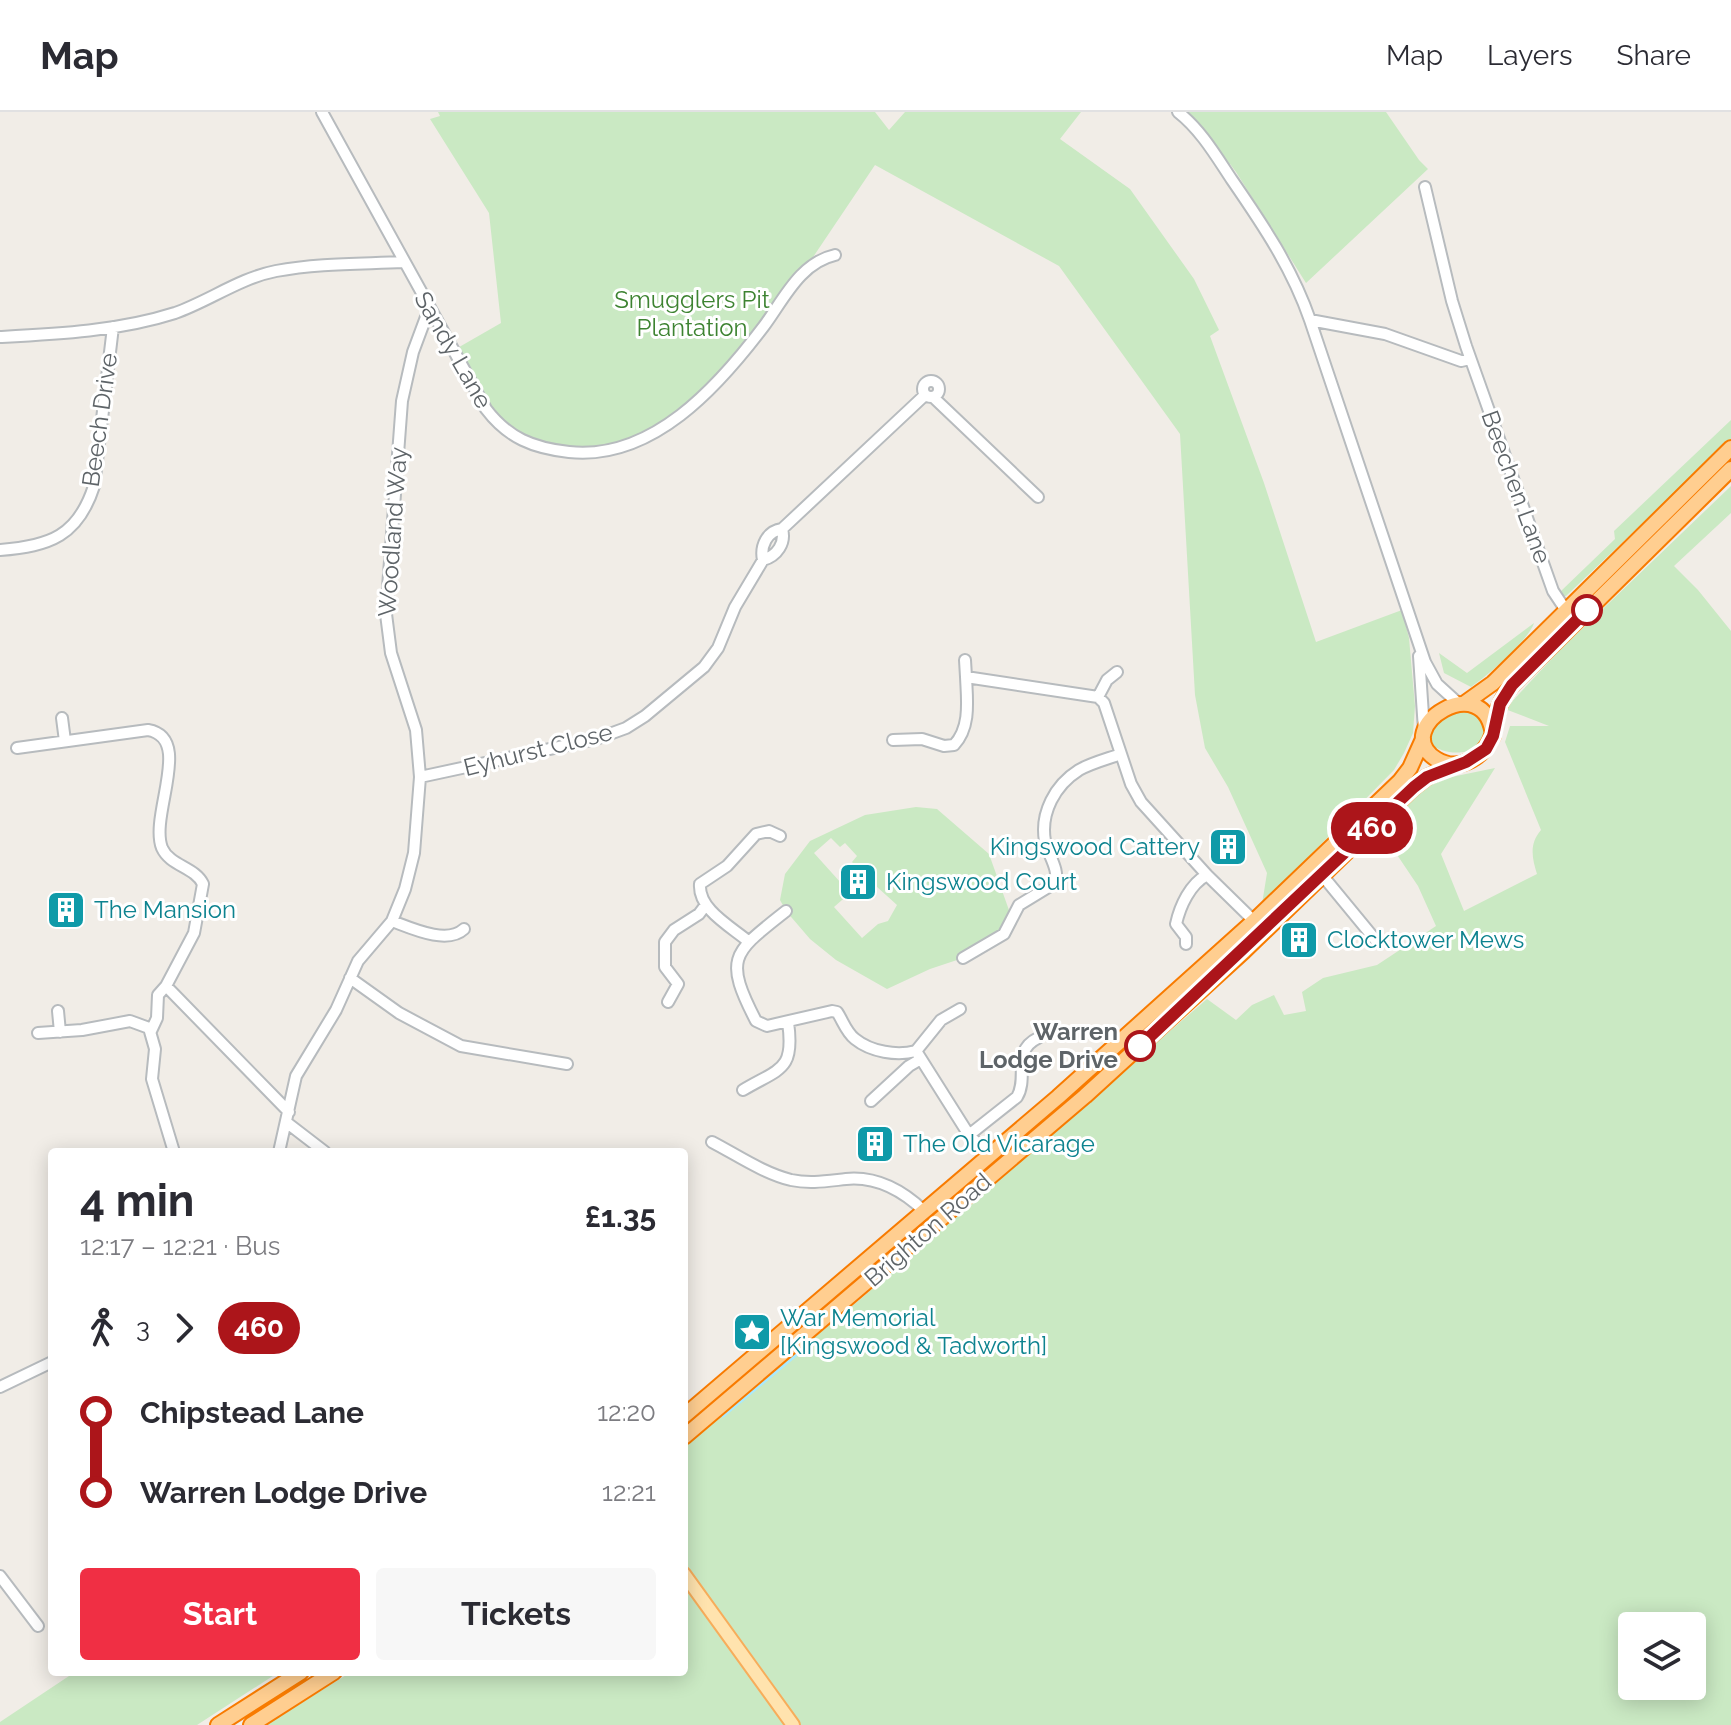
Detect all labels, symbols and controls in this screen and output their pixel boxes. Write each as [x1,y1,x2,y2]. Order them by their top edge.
text: Map [40,33,119,78]
text: Map [1386,39,1443,72]
text: Layers [1487,39,1573,72]
text: Share [1617,39,1691,72]
park label: Smugglers Pit Plantation [614,285,770,342]
street label: Sandy Lane [408,286,499,413]
street label: Beech Drive [76,351,123,489]
street label: Beechen Lane [1475,406,1558,567]
street label: Woodland Way [372,446,413,618]
unlabelled marker [1572,595,1602,625]
street label: Eyhurst Close [460,717,615,782]
line badge: 460 [1326,802,1418,854]
text: 460 [1347,811,1397,844]
building icon: Kingswood Cattery [1207,826,1249,868]
place label: Kingswood Cattery [990,832,1200,861]
building icon: Kingswood Court [837,861,879,903]
place label: Kingswood Court [886,867,1077,896]
building icon: The Mansion [45,889,87,931]
place label: The Mansion [94,895,236,924]
building icon: Clocktower Mews [1278,919,1320,961]
place label: Clocktower Mews [1327,925,1524,954]
place label: Warren Lodge Drive [979,1017,1118,1074]
marker: Warren Lodge Drive [1125,1031,1155,1061]
building icon: The Old Vicarage [854,1123,896,1165]
place label: The Old Vicarage [903,1129,1095,1158]
street label: Brighton Road [858,1167,997,1292]
text: 4 min [80,1175,194,1226]
text: £1.35 [585,1199,656,1234]
text: 12:17 – 12:21 · Bus [80,1231,280,1261]
place label: War Memorial [Kingswood & Tadworth] [780,1303,1047,1360]
icon: walk [80,1306,124,1350]
icon: forward [162,1306,206,1350]
text: 460 [234,1311,284,1344]
place icon: War Memorial [Kingswood & Tadworth] [731,1311,773,1353]
text: 3 [136,1313,150,1343]
text: Chipstead Lane [140,1395,364,1430]
text: 12:20 [597,1397,656,1427]
text: Warren Lodge Drive [140,1475,427,1510]
text: 12:21 [602,1477,656,1507]
button: Start [80,1568,360,1660]
button: Tickets [376,1568,656,1660]
map controls [1618,1612,1706,1700]
button: layers [1618,1612,1706,1700]

